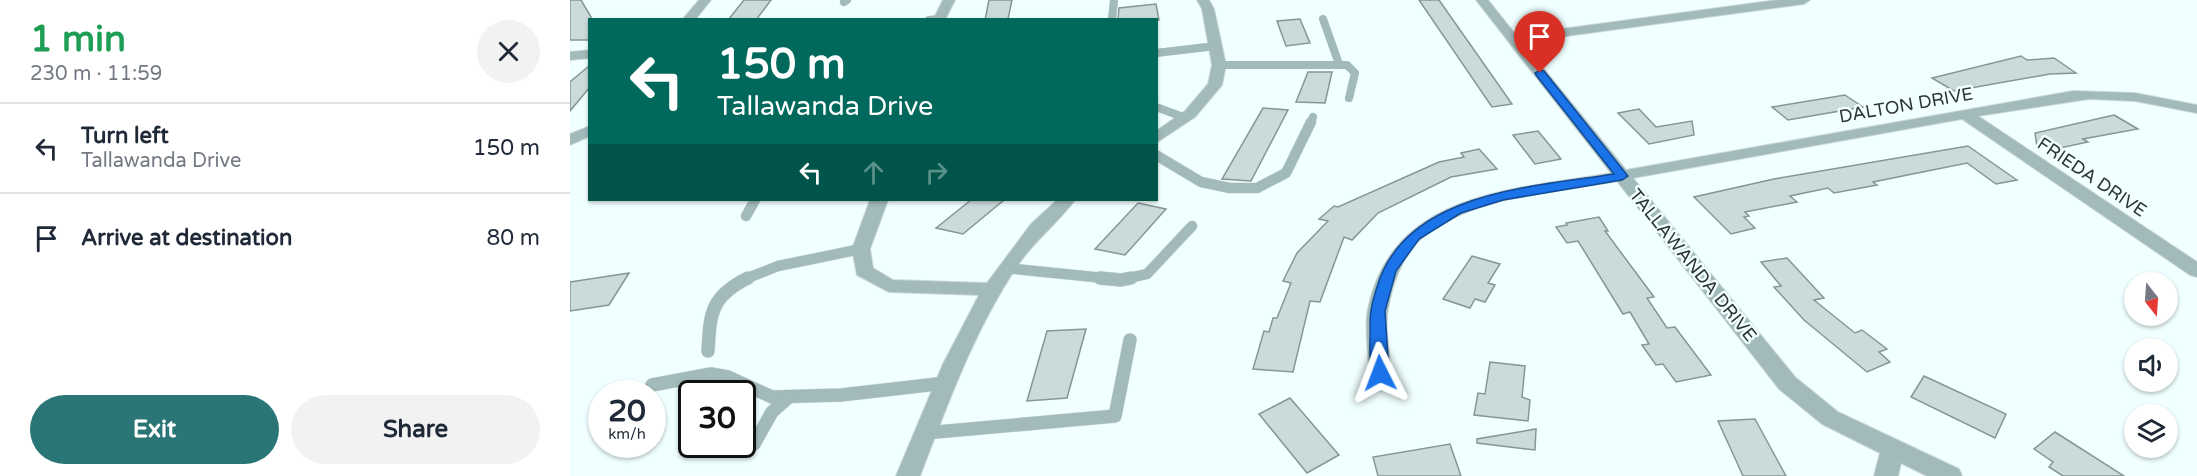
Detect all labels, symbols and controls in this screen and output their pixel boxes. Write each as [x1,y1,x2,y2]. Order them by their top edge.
pin [1514,11,1565,73]
text: 1 min [30,18,126,61]
button: close [477,20,540,83]
icon: arrive [1523,20,1556,53]
text: 150 m [717,39,846,90]
icon: left [618,42,696,120]
text: 230 m · 11:59 [30,62,162,86]
street label: DALTON DRIVE [1837,82,1975,128]
text: Tallawanda Drive [717,90,933,123]
text: Turn left [81,123,169,149]
icon: left [30,132,63,165]
street label: FRIEDA DRIVE [2033,132,2151,222]
text: 150 m [473,135,540,161]
text: Tallawanda Drive [81,149,241,173]
icon: left [794,156,827,189]
icon: ahead [857,156,890,189]
icon: right [920,156,953,189]
street label: TALLAWANDA DRIVE [1625,184,1761,346]
icon: arrive [30,222,63,255]
text: Arrive at destination [81,225,292,251]
text: 80 m [486,225,540,251]
north arrow [2124,272,2178,326]
map controls [2124,272,2178,458]
button: sound [2124,338,2178,392]
position arrow [1348,341,1412,405]
speed limit sign: 30 [678,380,756,458]
text: 20 [608,393,646,430]
button: Exit [30,395,279,464]
button: Share [291,395,540,464]
button: layers [2124,404,2178,458]
text: km/h [608,425,646,443]

